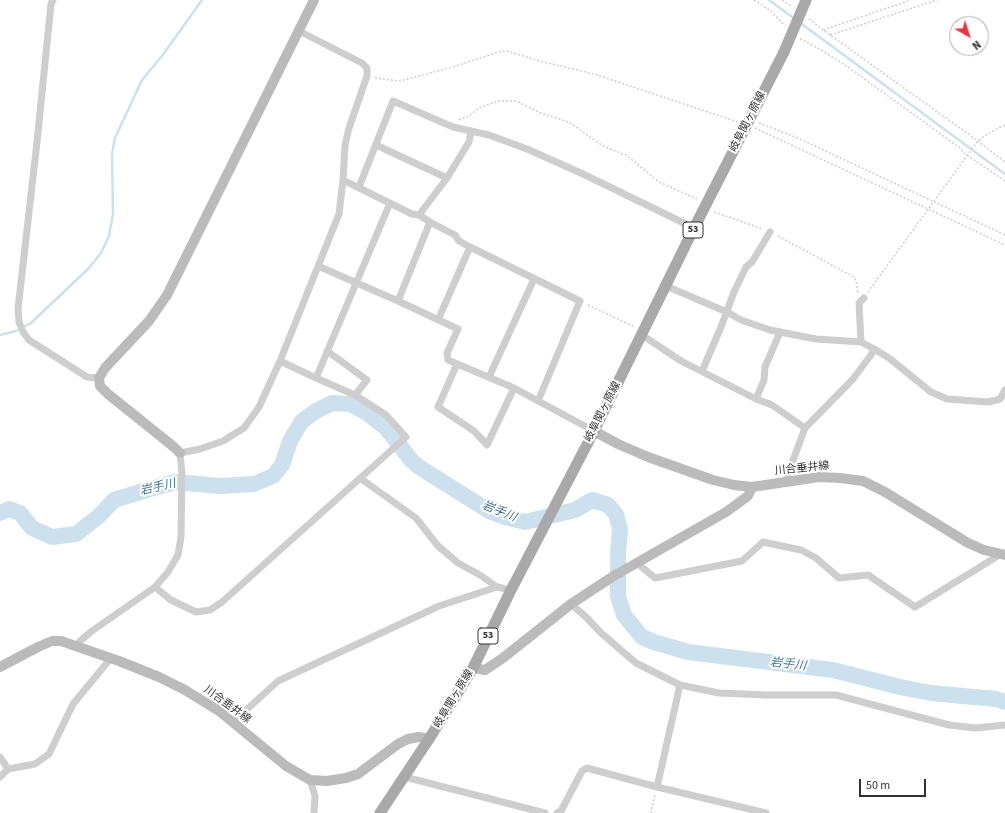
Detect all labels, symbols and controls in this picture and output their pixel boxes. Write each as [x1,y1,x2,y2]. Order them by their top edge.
north arrow [949,16,989,56]
text: N [969,37,984,53]
street label: 岐阜関ヶ原線 [727,90,769,154]
road number: 53 [683,222,703,238]
street label: 岐阜関ヶ原線 [582,380,624,444]
street label: 川合垂井線 [774,460,830,478]
water label: 岩手川 [139,477,177,499]
water label: 岩手川 [480,499,518,525]
road number: 53 [478,628,498,644]
water label: 岩手川 [769,656,807,674]
street label: 岐阜関ヶ原線 [431,667,477,731]
street label: 川合垂井線 [201,683,253,727]
scale bar [861,771,928,797]
text: 50 m [866,777,890,794]

